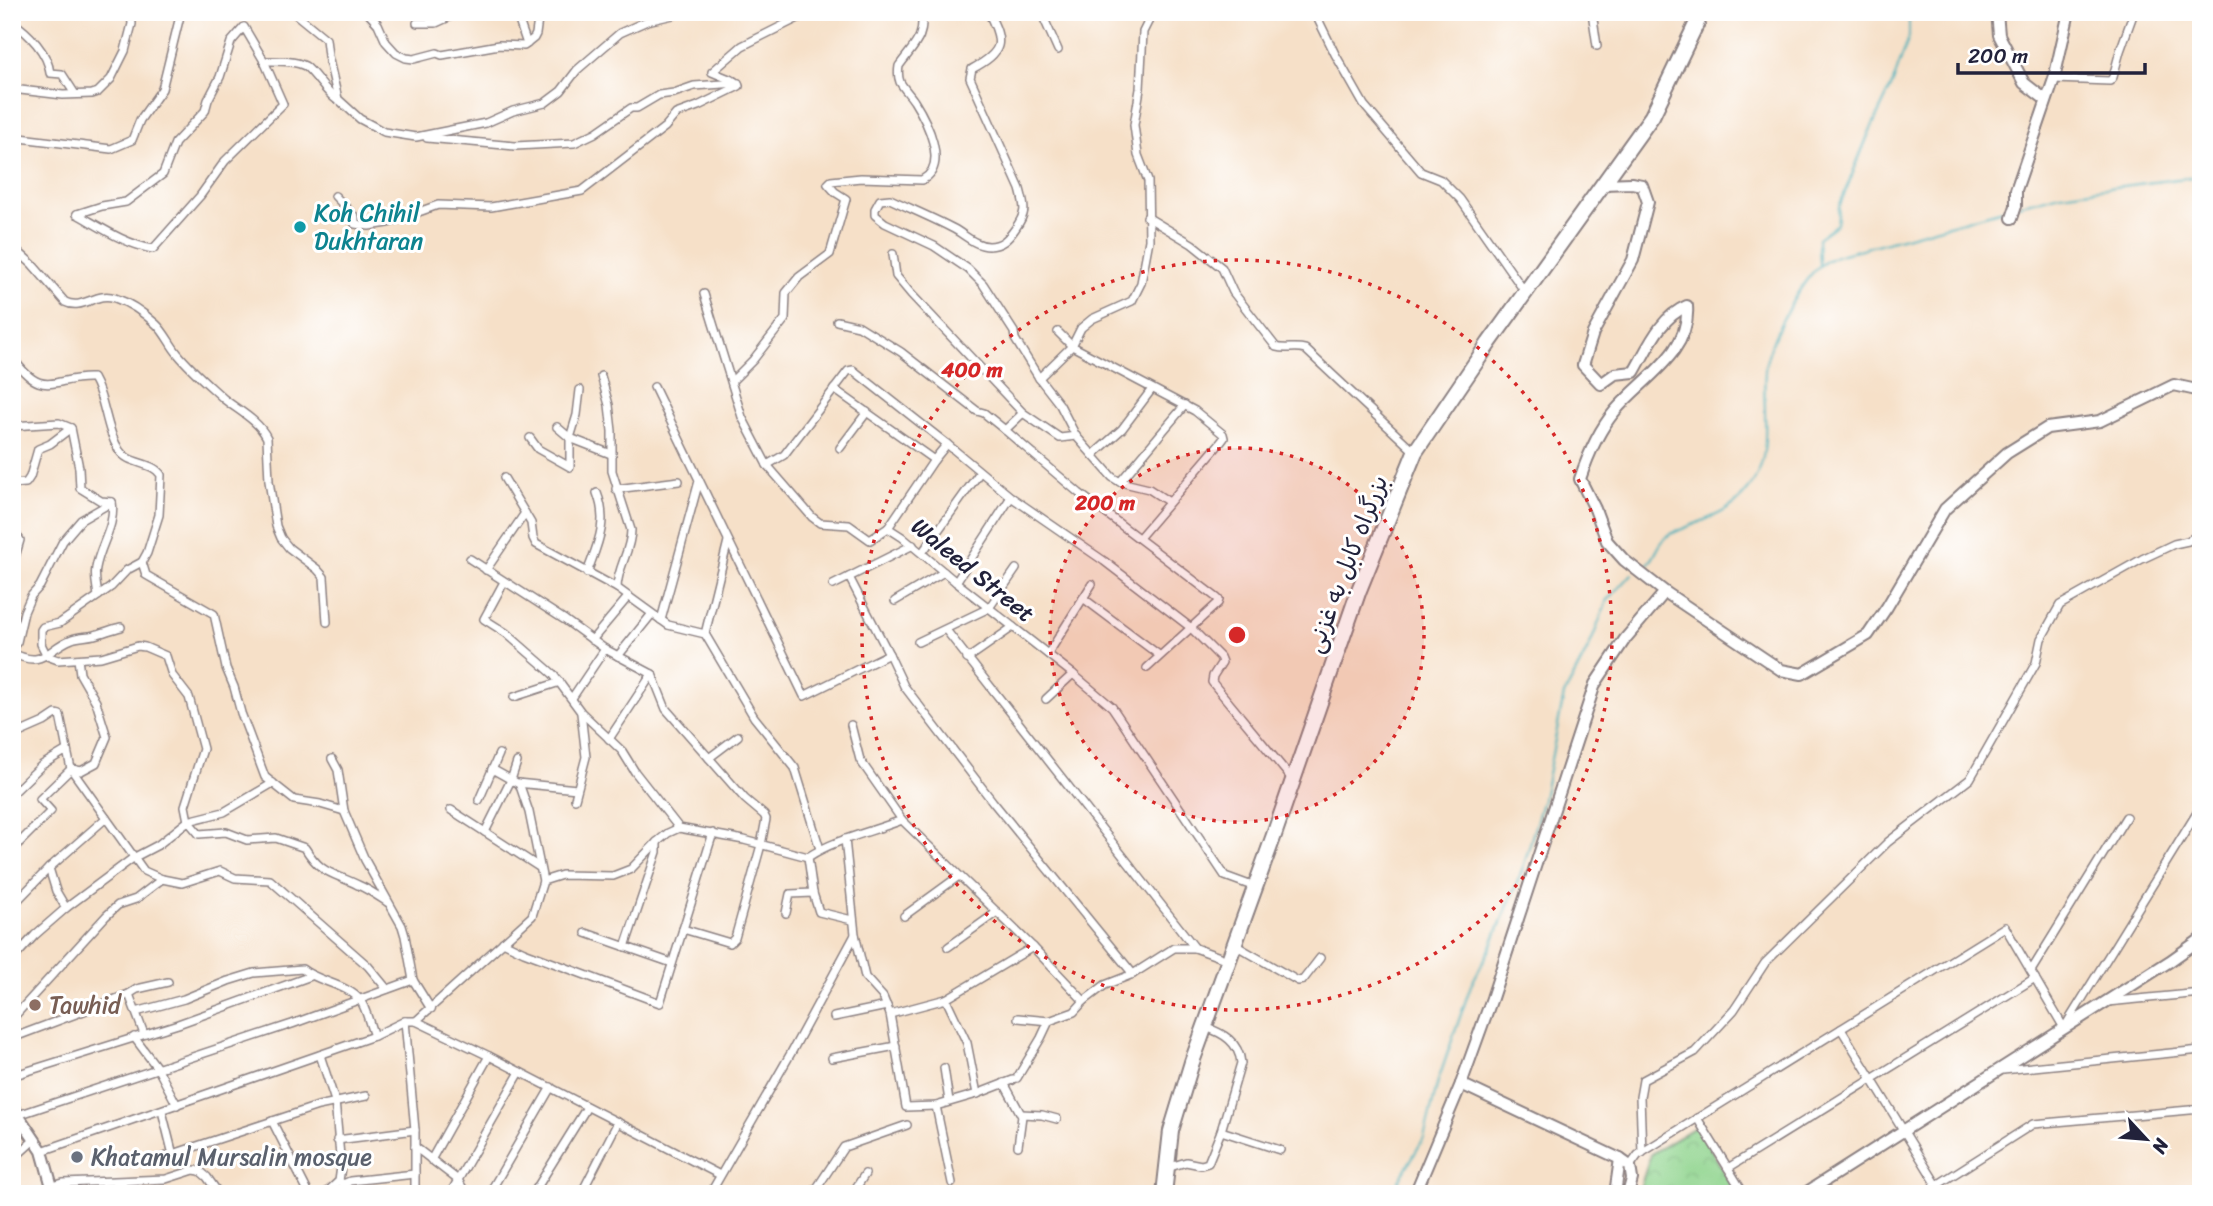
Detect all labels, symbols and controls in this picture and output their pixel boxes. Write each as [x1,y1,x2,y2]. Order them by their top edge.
scale bar [1958,32,2145,76]
text: 200 m [1968,37,2028,75]
place label: Koh Chihil Dukhtaran [314,192,423,262]
marker: Koh Chihil Dukhtaran [292,219,308,235]
text: 400 m [940,351,1003,389]
street label: بزرگراه کابل به غزنی [1294,469,1400,659]
text: 200 m [1074,484,1136,522]
street label: Waleed Street [902,507,1044,633]
centre of rings [1225,623,1249,647]
place label: Tawhid [49,984,122,1026]
marker: Tawhid [27,997,43,1013]
north arrow [2112,1104,2182,1174]
text: N [2143,1132,2179,1160]
place label: Khatamul Mursalin mosque [91,1136,372,1178]
marker: Khatamul Mursalin mosque [69,1149,85,1165]

